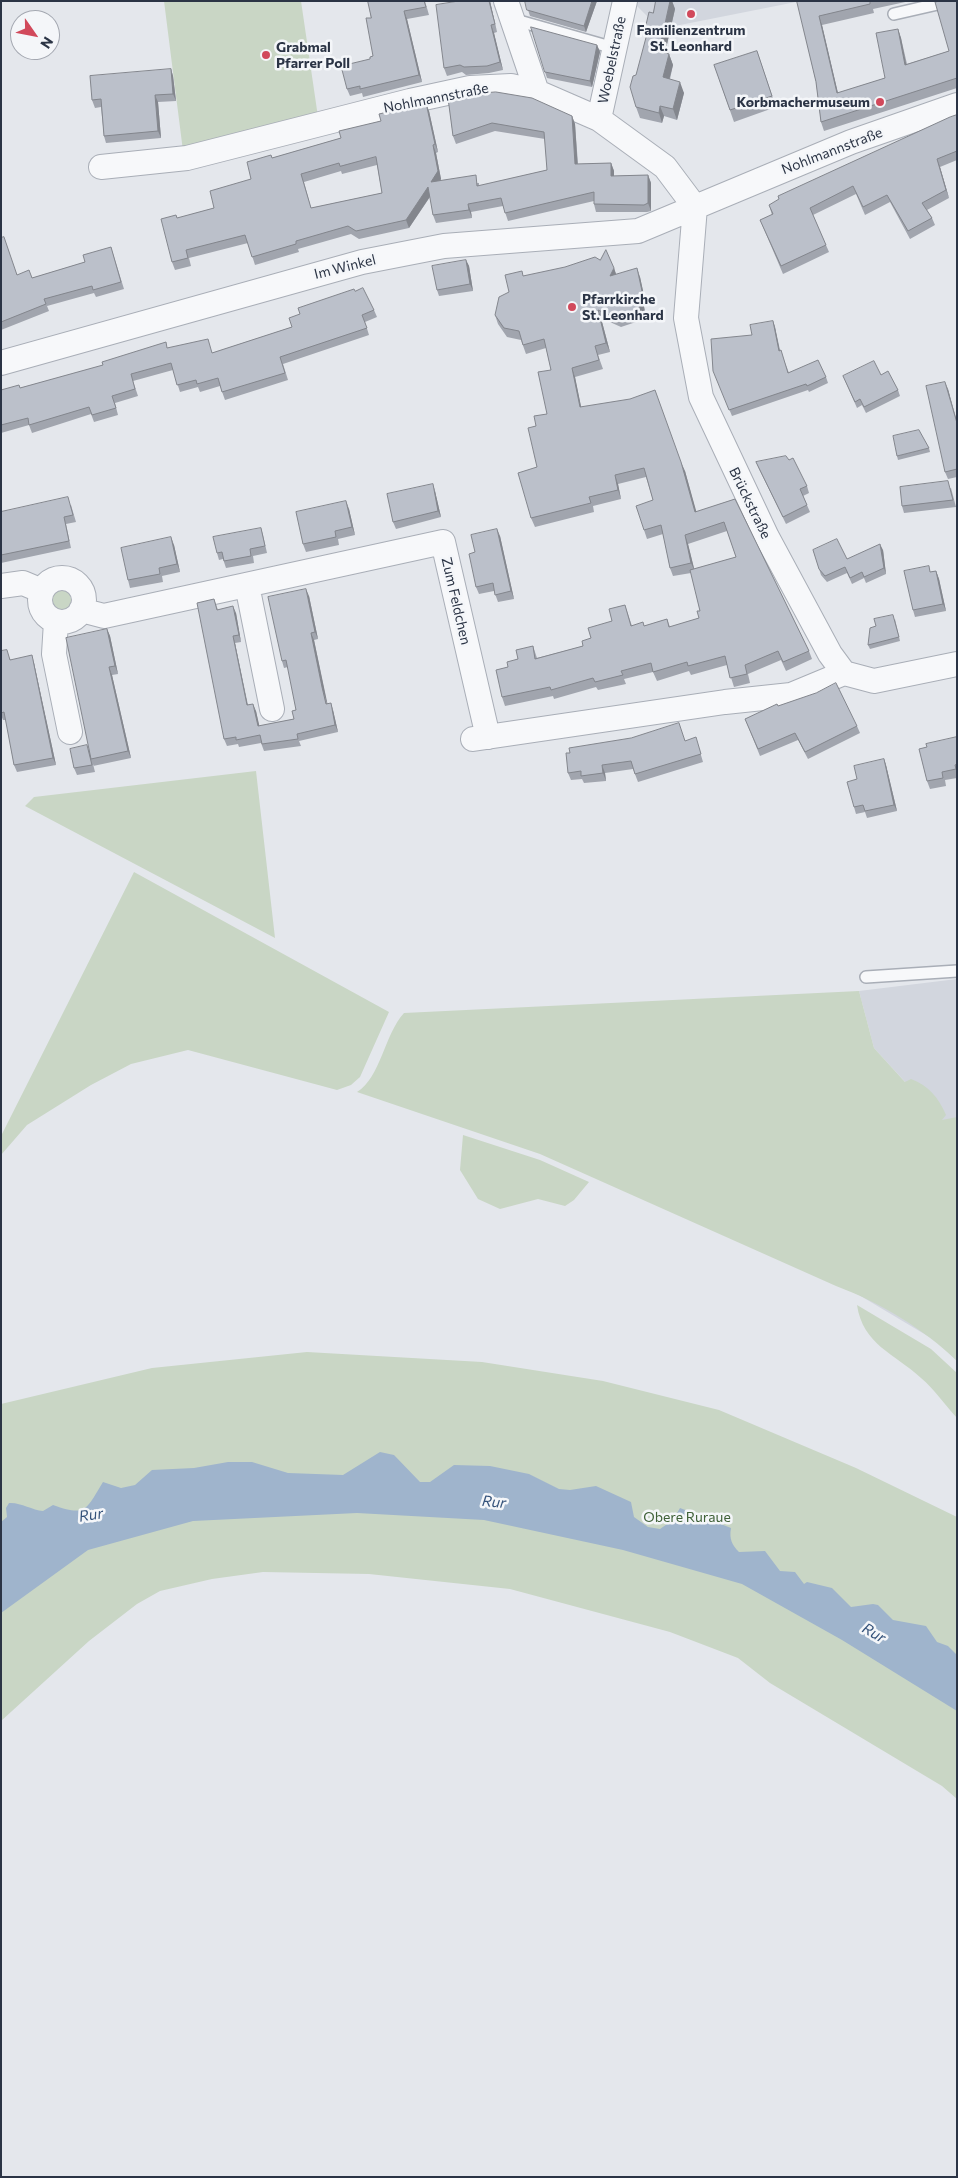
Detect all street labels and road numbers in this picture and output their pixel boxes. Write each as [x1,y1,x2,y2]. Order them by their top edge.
street label: Woebelstraße [595,15,629,105]
street label: Nohlmannstraße [382,80,490,116]
street label: Nohlmannstraße [779,124,885,178]
street label: Im Winkel [312,251,378,283]
street label: Brückstraße [725,464,775,542]
street label: Zum Feldchen [438,556,474,646]

